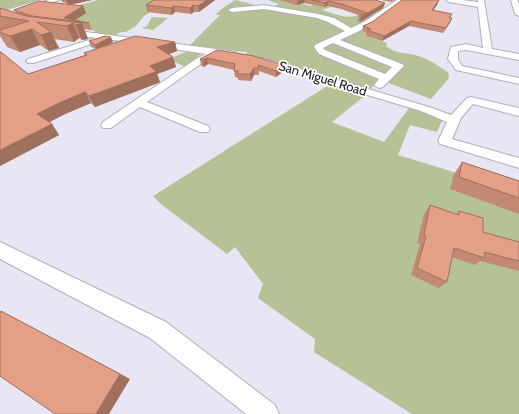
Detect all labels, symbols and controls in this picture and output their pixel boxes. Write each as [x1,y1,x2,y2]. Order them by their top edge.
street label: San Miguel Road [277,57,369,99]

